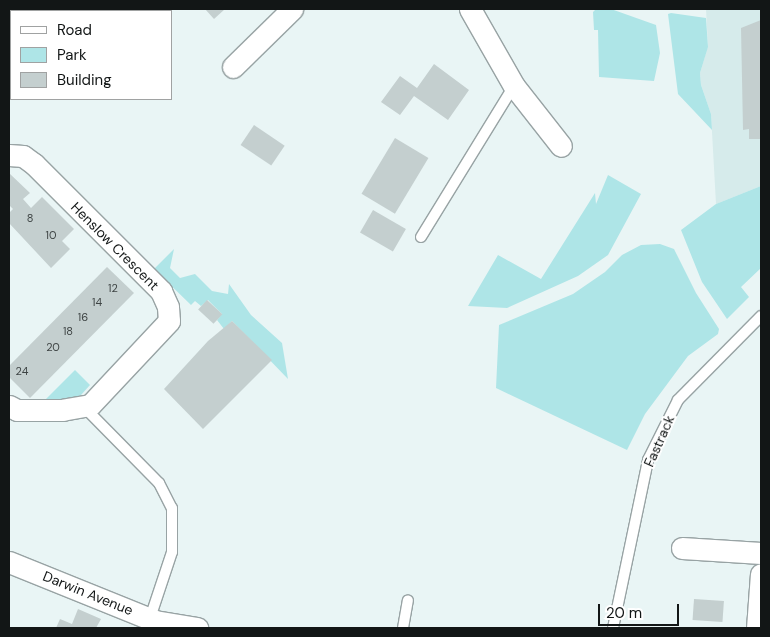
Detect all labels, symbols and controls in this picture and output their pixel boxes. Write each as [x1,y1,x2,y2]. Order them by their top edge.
legend [10,10,172,100]
text: Road [57,20,92,40]
text: Park [57,45,87,65]
text: Building [57,70,112,90]
street label: Henslow Crescent [68,199,162,293]
house number: 8 [27,211,33,225]
house number: 10 [46,228,56,242]
house number: 12 [108,281,118,295]
house number: 14 [92,295,102,309]
house number: 16 [78,310,88,324]
house number: 18 [63,324,73,338]
house number: 20 [46,340,60,354]
house number: 24 [16,364,28,378]
street label: Fastrack [640,413,678,469]
street label: Darwin Avenue [40,567,136,619]
scale bar [600,594,681,626]
text: 20 m [606,603,642,623]

